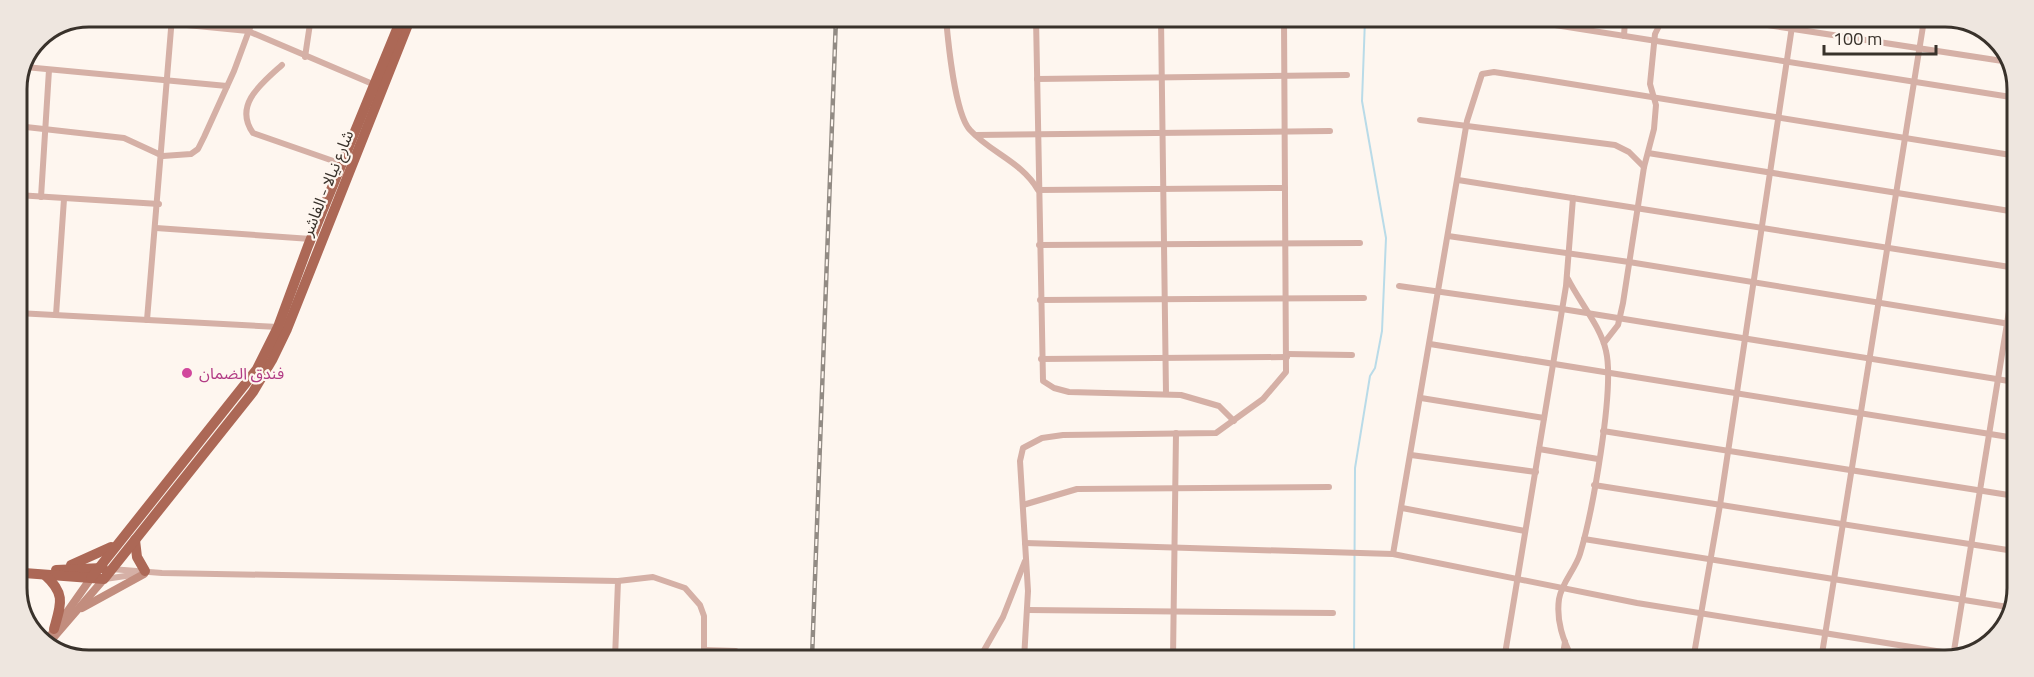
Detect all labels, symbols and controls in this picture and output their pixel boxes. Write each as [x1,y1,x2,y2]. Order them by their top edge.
scale bar [1824,18,1936,56]
text: 100 m [1833,25,1882,52]
street label: شارع نيالا - الفاشر [294,126,360,241]
place label: فندق الضمان [199,361,284,385]
marker: فندق الضمان [180,366,194,380]

